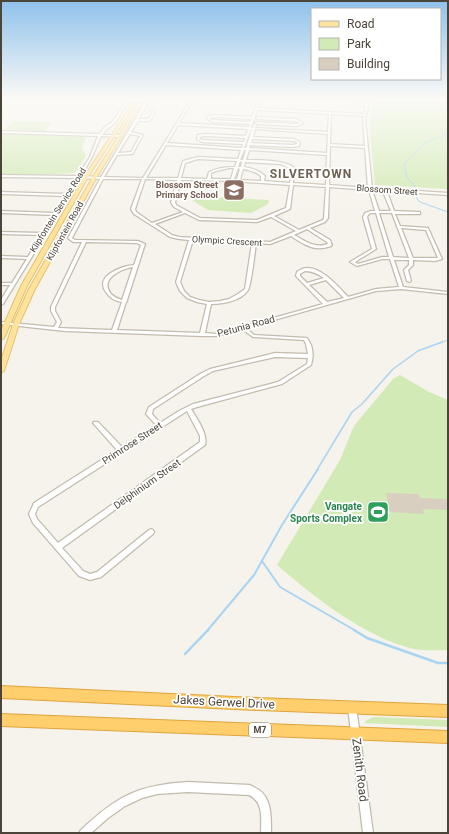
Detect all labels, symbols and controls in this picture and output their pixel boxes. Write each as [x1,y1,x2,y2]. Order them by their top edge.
legend [311,8,441,80]
text: Road [347,17,375,31]
text: Park [347,37,372,51]
text: Building [347,57,390,71]
street label: Klipfontein Service Road [28,166,88,254]
district label: SILVERTOWN [270,167,352,181]
school or university icon: Blossom Street Primary School [221,177,247,203]
place label: Blossom Street Primary School [156,180,218,200]
street label: Blossom Street [356,183,418,197]
street label: Klipfontein Road [45,200,85,262]
street label: Olympic Crescent [192,234,262,248]
street label: Petunia Road [216,313,276,339]
street label: Primrose Street [100,420,164,466]
street label: Delphinium Street [112,457,182,511]
sports icon: Vangate Sports Complex [365,499,391,525]
place label: Vangate Sports Complex [290,501,363,524]
street label: Jakes Gerwel Drive [173,692,275,712]
road number: M7 [249,723,271,737]
street label: Zenith Road [349,737,371,803]

